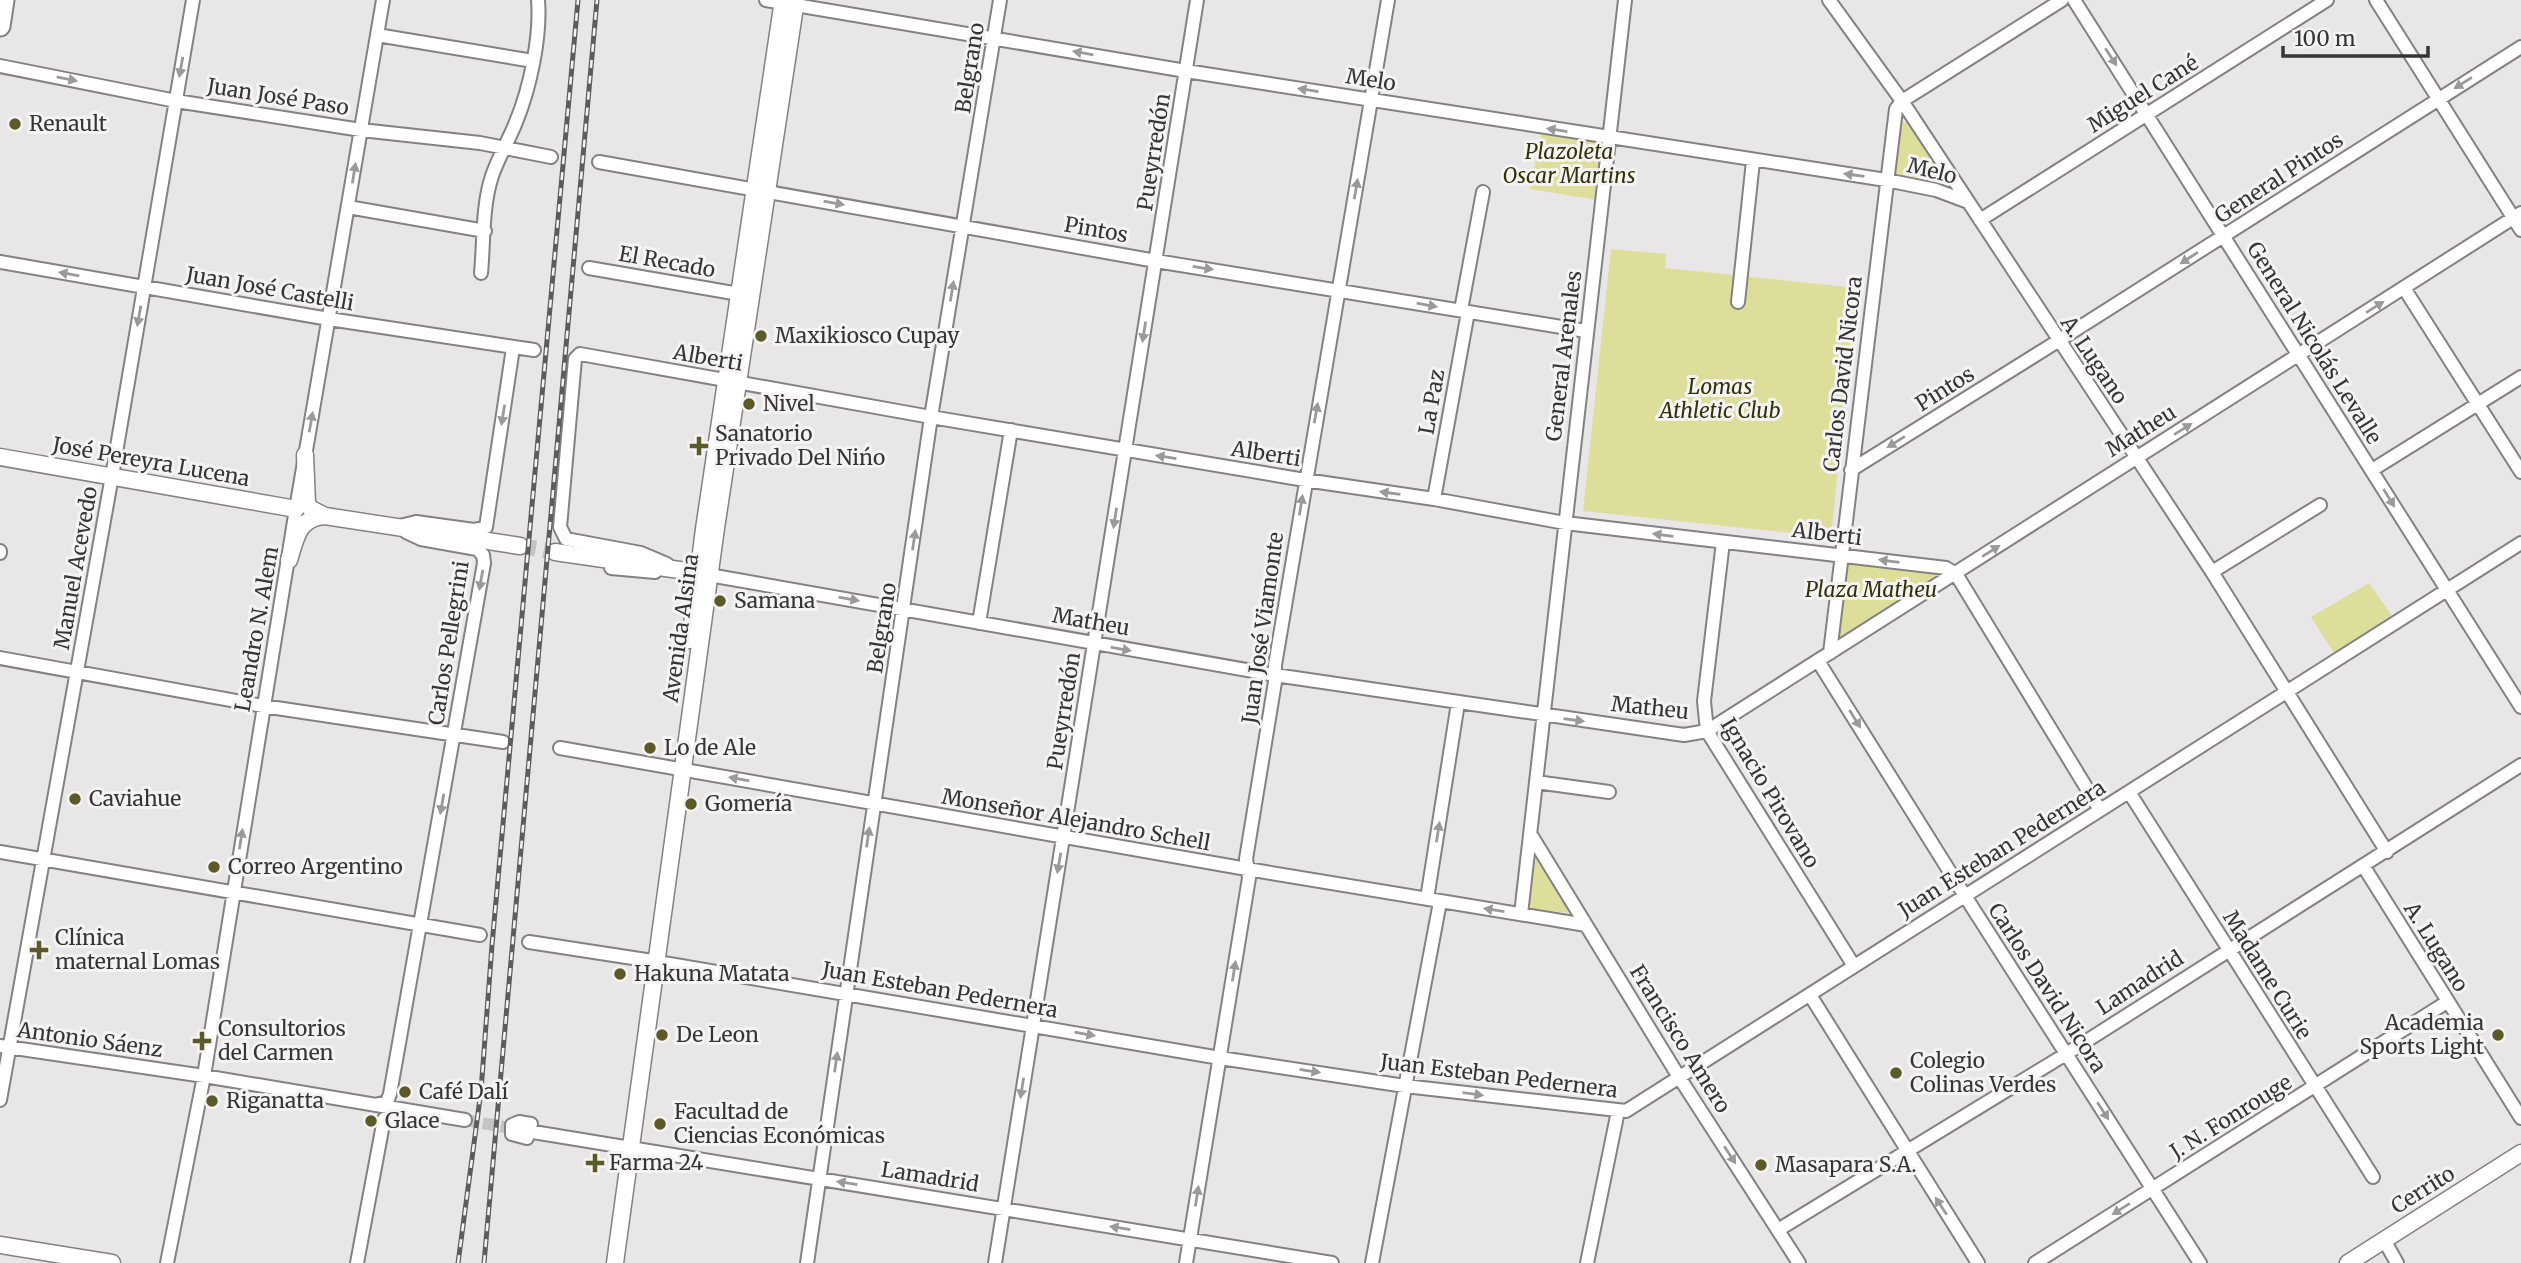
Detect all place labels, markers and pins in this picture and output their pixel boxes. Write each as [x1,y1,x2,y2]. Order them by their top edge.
place label: Renault [29,110,107,137]
marker: Renault [7,116,23,132]
place label: Maxikiosco Cupay [775,322,960,349]
marker: Maxikiosco Cupay [753,328,769,344]
place label: Nivel [763,390,815,417]
marker: Nivel [741,396,757,412]
place label: Sanatorio Privado Del Nińo [715,420,885,471]
marker: Sanatorio Privado Del Nińo [689,436,709,456]
place label: Samana [734,587,815,614]
marker: Samana [712,593,728,609]
place label: Lo de Ale [664,734,756,761]
marker: Lo de Ale [642,740,658,756]
place label: Caviahue [89,785,181,812]
place label: Gomería [705,790,792,817]
marker: Caviahue [67,791,83,807]
marker: Gomería [683,796,699,812]
place label: Correo Argentino [228,853,403,880]
marker: Correo Argentino [206,859,222,875]
place label: Clínica maternal Lomas [55,924,220,975]
marker: Clínica maternal Lomas [29,940,49,960]
place label: Hakuna Matata [634,960,789,987]
marker: Hakuna Matata [612,966,628,982]
place label: Academia Sports Light [2360,1009,2484,1060]
place label: Consultorios del Carmen [218,1015,346,1066]
place label: De Leon [676,1021,759,1048]
marker: De Leon [654,1027,670,1043]
marker: Academia Sports Light [2490,1027,2506,1043]
marker: Consultorios del Carmen [192,1031,212,1051]
place label: Colegio Colinas Verdes [1910,1047,2056,1098]
marker: Colegio Colinas Verdes [1888,1065,1904,1081]
place label: Café Dalí [419,1078,510,1105]
marker: Café Dalí [397,1084,413,1100]
place label: Riganatta [226,1087,324,1114]
marker: Riganatta [204,1093,220,1109]
place label: Facultad de Ciencias Económicas [674,1098,885,1149]
place label: Glace [385,1107,439,1134]
marker: Glace [363,1113,379,1129]
marker: Facultad de Ciencias Económicas [652,1116,668,1132]
place label: Farma 24 [609,1149,704,1176]
place label: Masapara S.A. [1775,1151,1917,1178]
marker: Farma 24 [587,1155,603,1171]
marker: Masapara S.A. [1753,1157,1769,1173]

